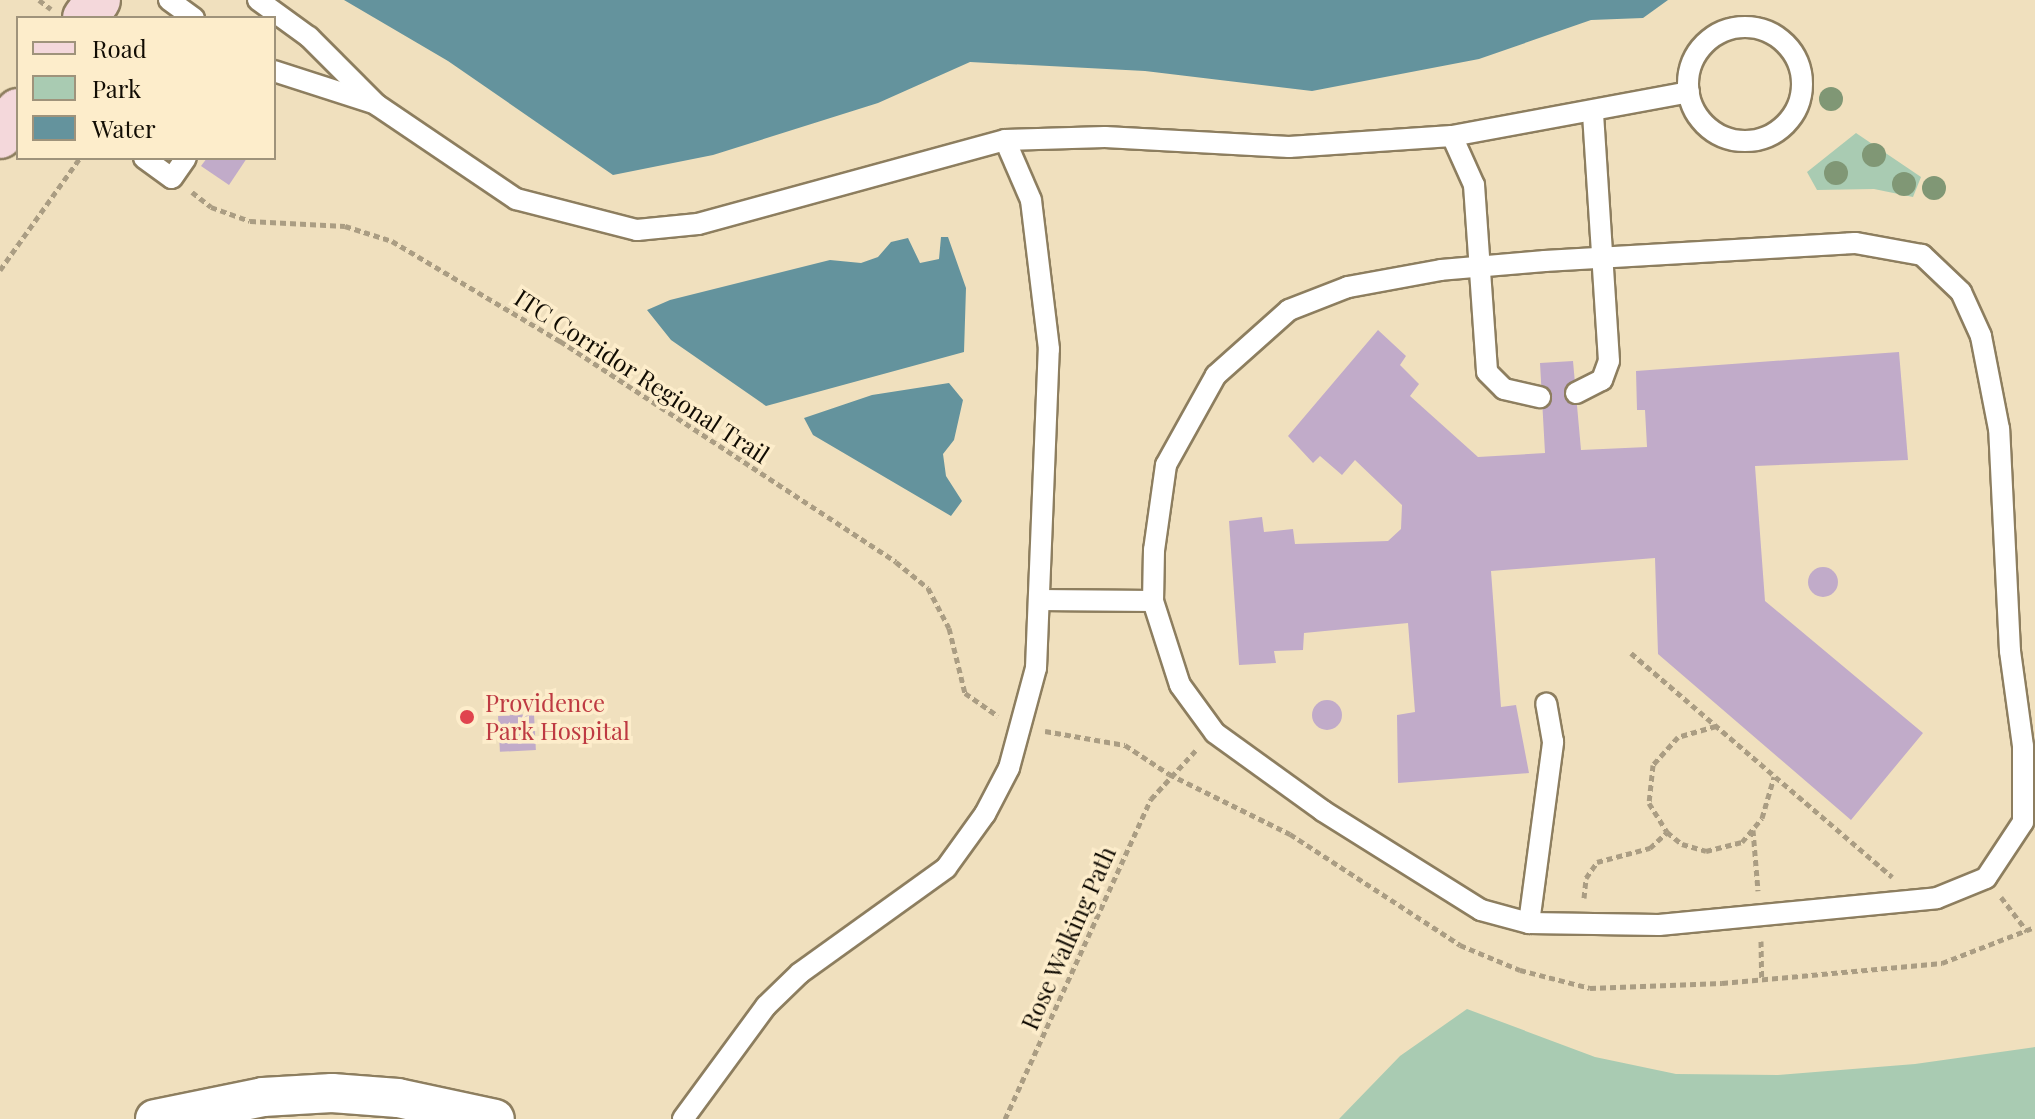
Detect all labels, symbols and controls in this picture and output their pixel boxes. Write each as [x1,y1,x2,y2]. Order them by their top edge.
legend [16,16,276,160]
text: Road [92,32,147,64]
text: Park [92,72,141,104]
text: Water [92,112,156,144]
street label: ITC Corridor Regional Trail [509,283,775,469]
place label: Providence Park Hospital [485,689,630,745]
marker: Providence Park Hospital [456,706,478,728]
street label: Rose Walking Path [1015,842,1121,1034]

